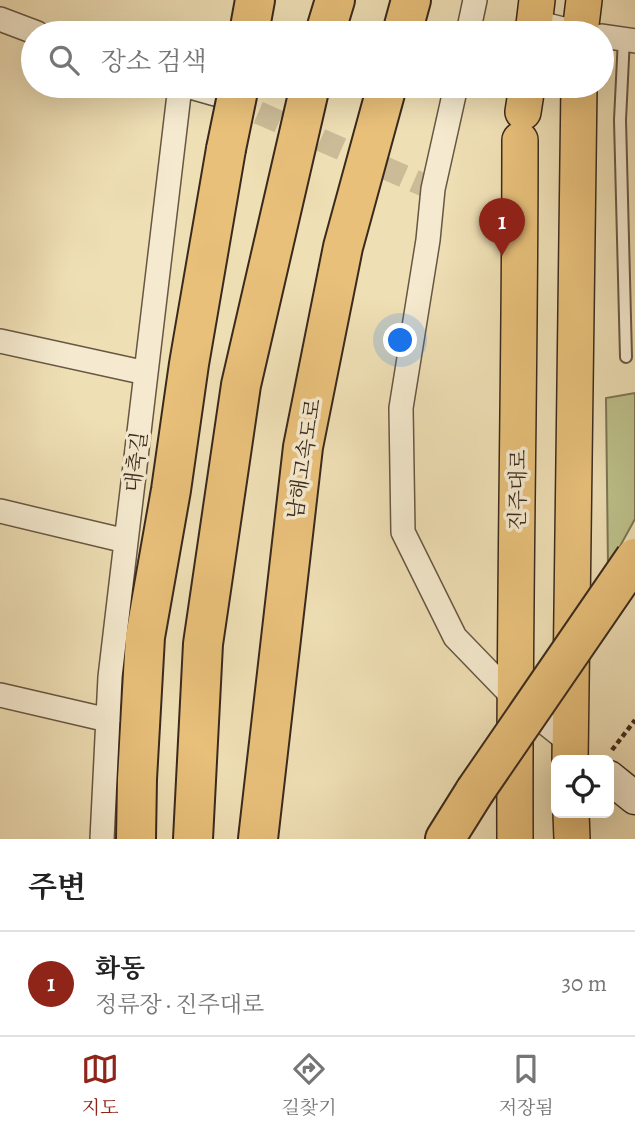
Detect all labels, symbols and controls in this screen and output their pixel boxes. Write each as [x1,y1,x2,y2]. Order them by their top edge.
search box [21,21,614,98]
icon: search [45,41,83,79]
text: 장소 검색 [101,44,207,79]
pin: 1 [479,198,525,256]
your location [383,323,417,357]
street label: 남해고속도로 [281,397,327,521]
street label: 대축길 [118,430,154,494]
street label: 진주대로 [503,449,533,531]
map controls [551,755,614,818]
button: locate [551,755,614,818]
text: 주변 [28,867,86,907]
text: 화동 [95,951,145,986]
text: 1 [47,968,55,999]
text: 30 m [561,968,607,999]
text: 정류장 · 진주대로 [95,989,264,1020]
tab: 지도 [81,1050,119,1121]
tab: 길찾기 [281,1050,336,1121]
tab: 저장됨 [499,1050,554,1121]

